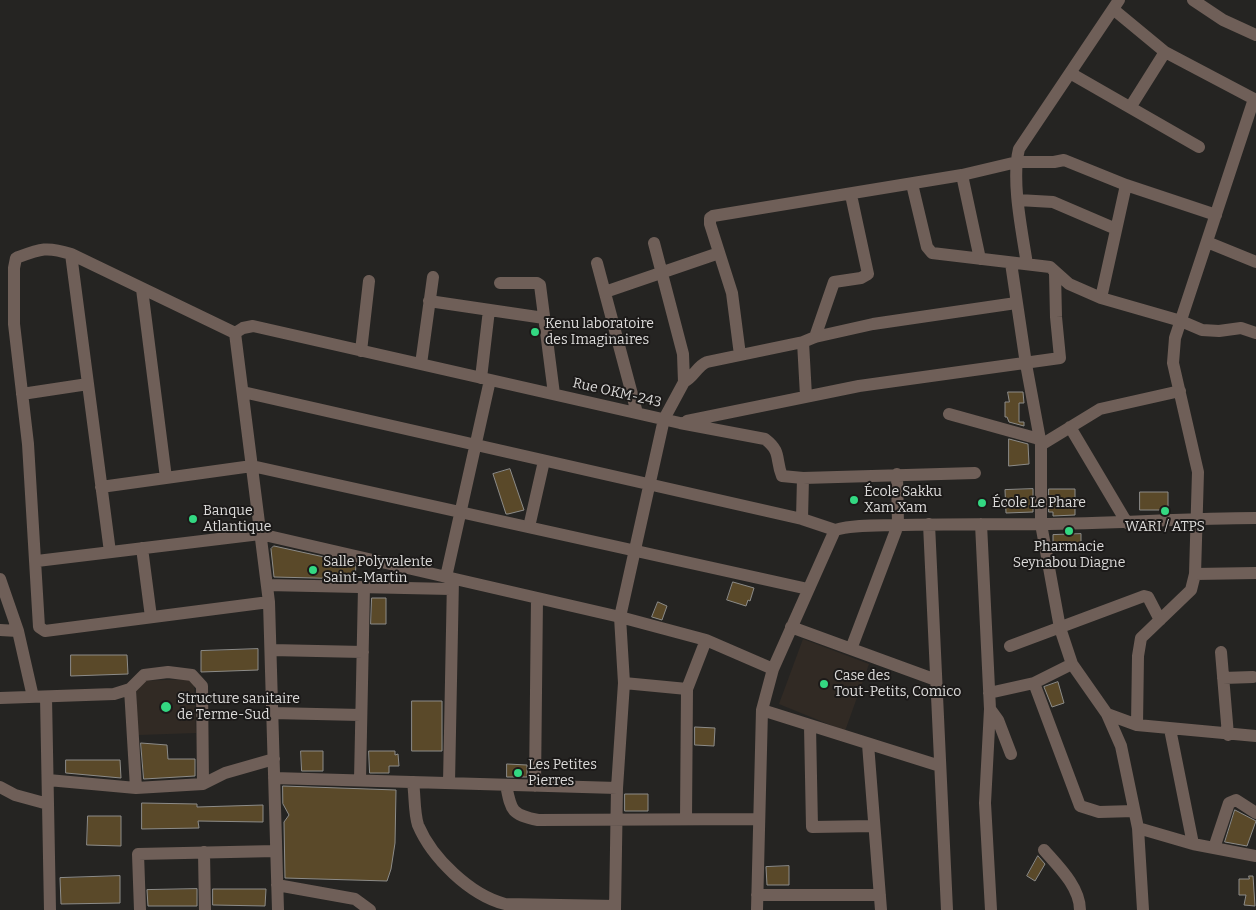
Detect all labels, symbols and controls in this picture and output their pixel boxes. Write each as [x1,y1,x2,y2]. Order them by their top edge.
place label: Kenu laboratoire des Imaginaires [545,316,654,348]
marker: Kenu laboratoire des Imaginaires [529,326,541,338]
street label: Rue OKM-243 [571,375,663,411]
place label: École Sakku Xam Xam [864,484,942,516]
marker: École Sakku Xam Xam [848,494,860,506]
place label: École Le Phare [992,495,1086,511]
marker: École Le Phare [976,497,988,509]
place label: Banque Atlantique [203,503,271,536]
marker: WARI / ATPS [1159,505,1171,517]
marker: Banque Atlantique [187,513,199,525]
place label: WARI / ATPS [1125,519,1205,535]
marker: Pharmacie Seynabou Diagne [1063,525,1075,537]
place label: Pharmacie Seynabou Diagne [1013,539,1125,572]
place label: Salle Polyvalente Saint-Martin [323,554,433,586]
marker: Salle Polyvalente Saint-Martin [307,564,319,576]
place label: Case des Tout-Petits, Comico [834,668,961,700]
marker: Case des Tout-Petits, Comico [818,678,830,690]
place label: Structure sanitaire de Terme-Sud [177,691,300,724]
marker: Structure sanitaire de Terme-Sud [159,700,173,714]
place label: Les Petites Pierres [528,757,597,790]
marker: Les Petites Pierres [512,767,524,779]

